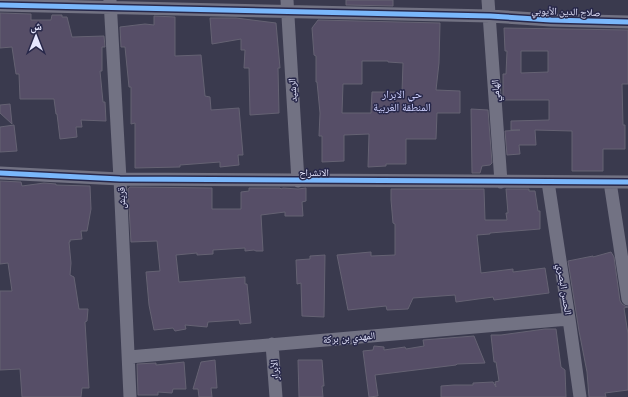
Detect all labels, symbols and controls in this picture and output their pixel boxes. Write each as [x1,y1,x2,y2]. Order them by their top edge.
street label: صلاح الدين الأيوبي [531,4,601,21]
north arrow [16,16,56,56]
text: ش [30,19,42,34]
street label: الرشيد [285,78,299,102]
street label: الهامي [488,79,504,103]
district label: حي الابرار المنطقة الغربية [373,87,431,113]
street label: الانشراح [299,166,329,179]
street label: قريش [114,187,129,209]
street label: الحسن البصري [553,263,575,316]
street label: المهدي بن بركة [322,329,376,348]
street label: الأبرار [267,359,281,382]

